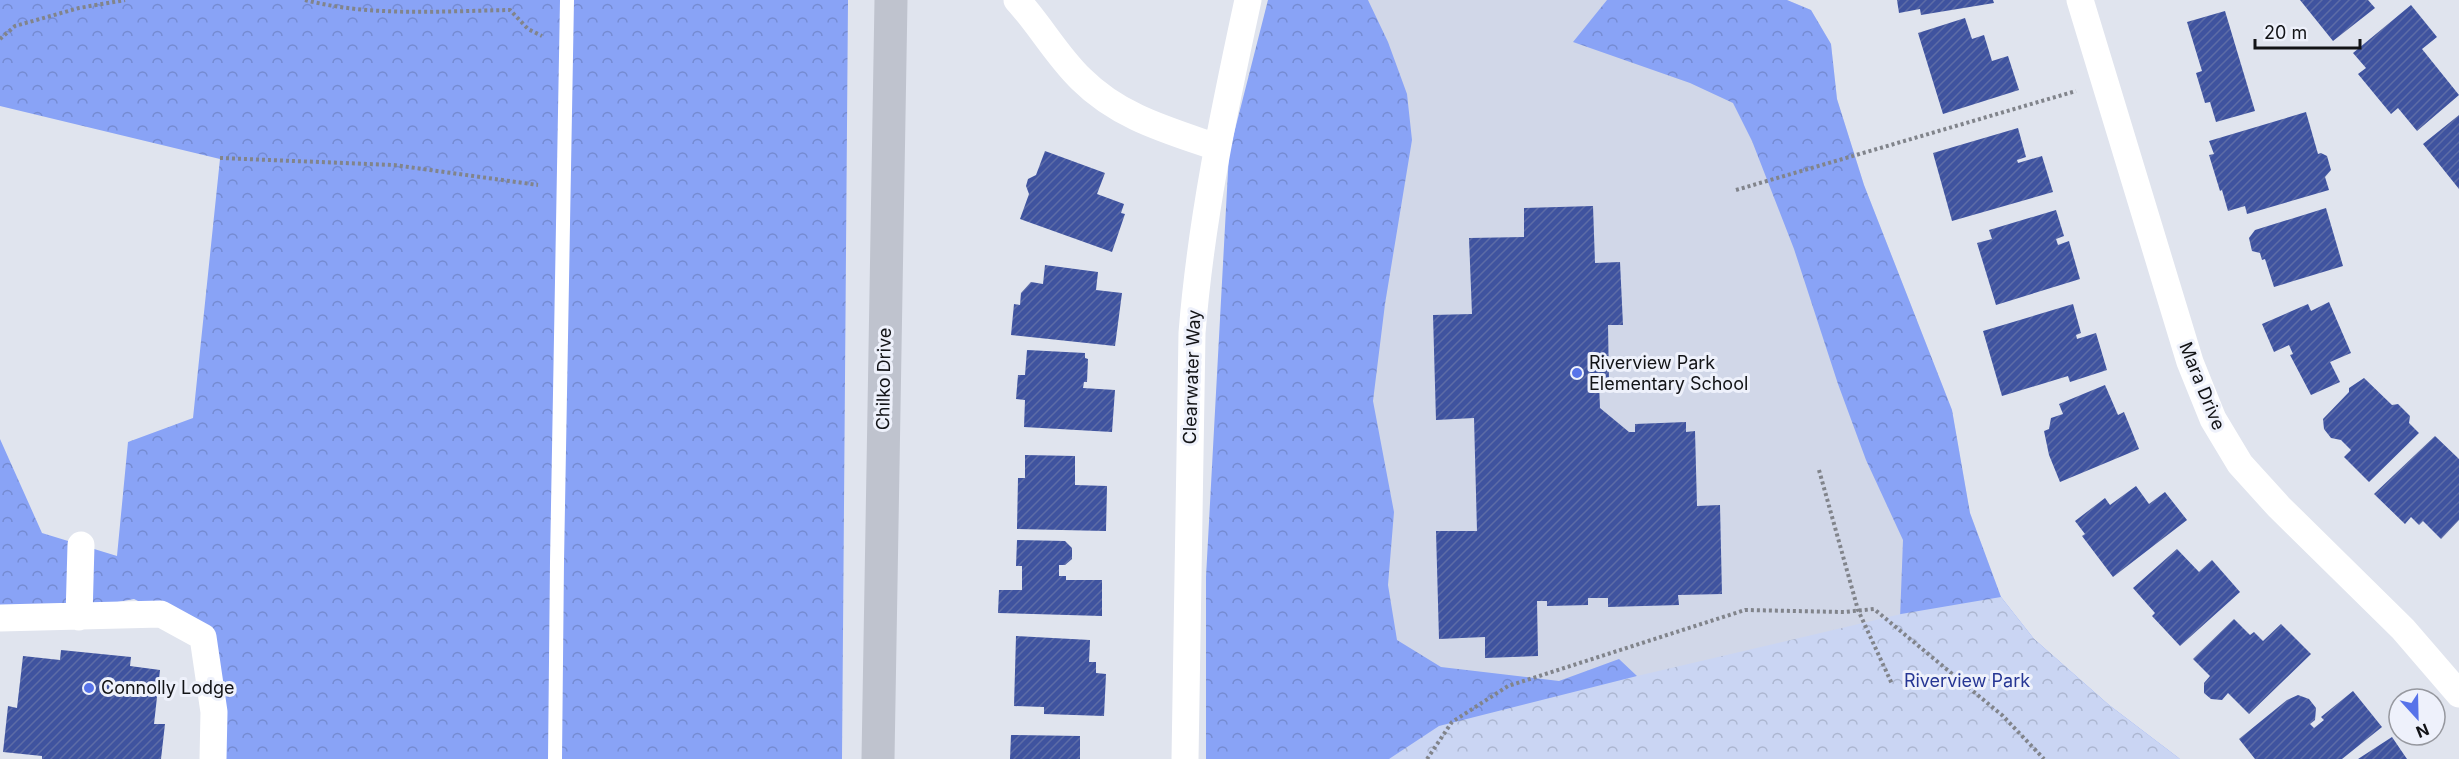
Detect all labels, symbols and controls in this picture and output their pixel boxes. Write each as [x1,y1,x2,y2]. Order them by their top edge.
scale bar [2255,12,2360,50]
text: 20 m [2264,22,2307,43]
street label: Clearwater Way [1179,309,1204,445]
street label: Chilko Drive [872,328,895,430]
street label: Mara Drive [2175,339,2230,433]
place label: Riverview Park Elementary School [1589,352,1748,394]
marker: Riverview Park Elementary School [1570,366,1584,380]
park label: Riverview Park [1904,670,2030,691]
place label: Connolly Lodge [101,677,235,698]
marker: Connolly Lodge [82,681,96,695]
north arrow [2387,687,2447,747]
text: N [2413,719,2432,742]

